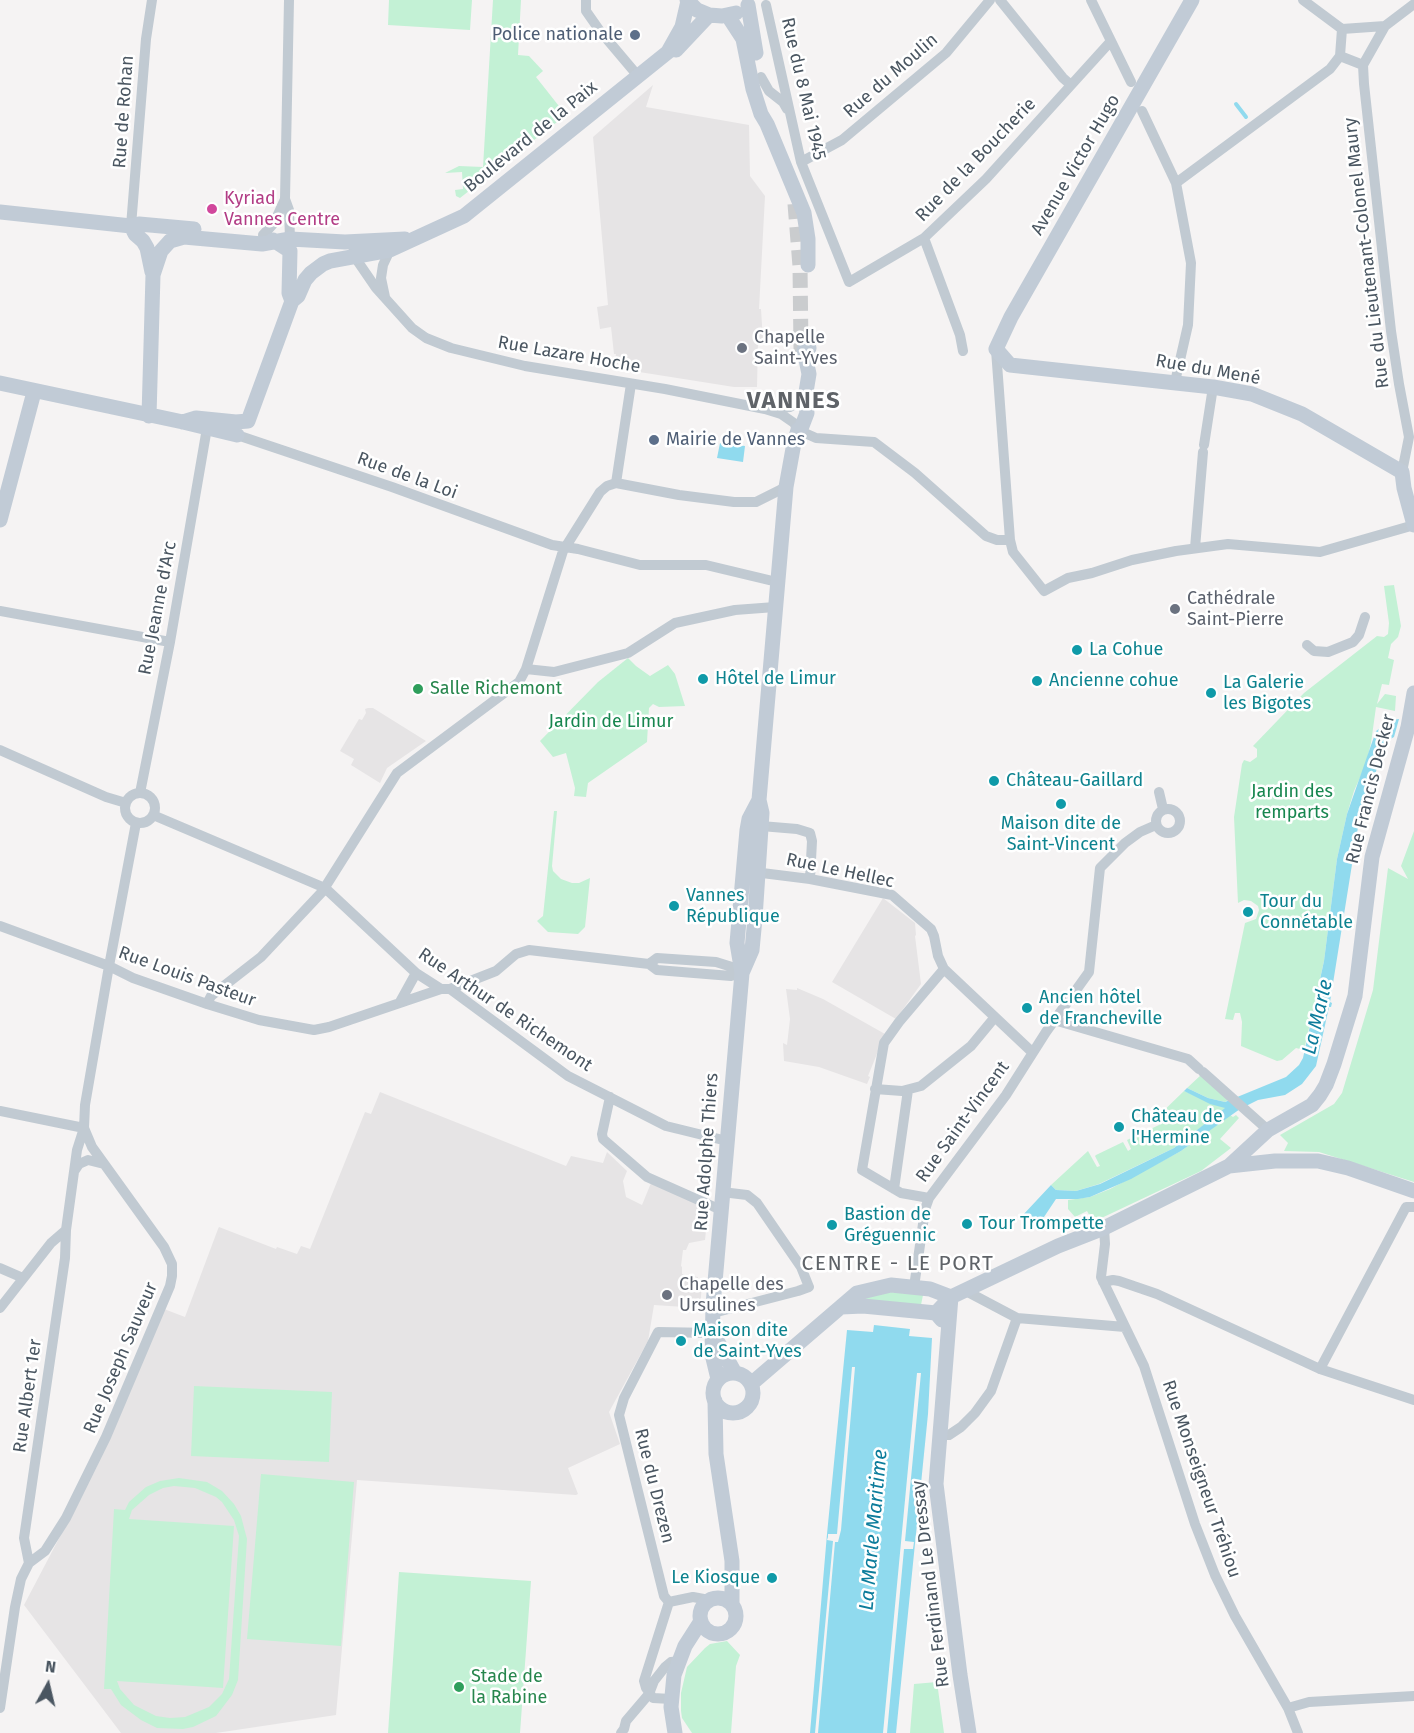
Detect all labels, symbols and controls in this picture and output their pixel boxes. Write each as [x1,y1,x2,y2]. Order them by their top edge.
street label: Rue du 8 Mai 1945 [776,16,830,162]
place label: Police nationale [492,24,623,46]
marker: Police nationale [628,28,642,42]
street label: Rue du Moulin [839,29,943,123]
street label: Rue de Rohan [109,55,139,169]
street label: Boulevard de la Paix [460,77,602,197]
street label: Avenue Victor Hugo [1027,91,1125,239]
street label: Rue de la Boucherie [911,94,1041,226]
street label: Rue du Lieutenant-Colonel Maury [1340,116,1394,390]
place label: Kyriad Vannes Centre [224,188,340,230]
marker: Kyriad Vannes Centre [205,202,219,216]
place label: Chapelle Saint-Yves [754,327,837,370]
street label: Rue Lazare Hoche [496,332,642,378]
marker: Chapelle Saint-Yves [735,341,749,355]
street label: Rue du Mené [1154,350,1262,390]
district label: VANNES [747,387,841,415]
place label: Mairie de Vannes [666,429,805,451]
marker: Mairie de Vannes [647,433,661,447]
street label: Rue de la Loi [354,448,460,504]
street label: Rue Jeanne d'Arc [134,539,182,677]
place label: Cathédrale Saint-Pierre [1187,588,1284,630]
marker: Cathédrale Saint-Pierre [1168,602,1182,616]
place label: La Cohue [1089,639,1163,661]
marker: La Cohue [1070,643,1084,657]
place label: Hôtel de Limur [715,668,836,690]
place label: Ancienne cohue [1049,670,1179,692]
marker: Hôtel de Limur [696,672,710,686]
place label: La Galerie les Bigotes [1223,672,1311,714]
marker: Ancienne cohue [1030,674,1044,688]
place label: Salle Richemont [430,678,562,700]
marker: Salle Richemont [411,682,425,696]
marker: La Galerie les Bigotes [1204,686,1218,700]
park label: Jardin de Limur [548,711,674,733]
street label: Rue Francis Decker [1342,712,1400,866]
place label: Château-Gaillard [1006,770,1143,792]
marker: Château-Gaillard [987,774,1001,788]
park label: Jardin des remparts [1251,781,1333,824]
marker: Maison dite de Saint-Vincent [1054,797,1068,811]
place label: Maison dite de Saint-Vincent [1001,813,1121,856]
street label: Rue Le Hellec [784,849,896,893]
place label: Vannes République [686,885,780,928]
place label: Tour du Connétable [1260,891,1353,934]
marker: Vannes République [667,899,681,913]
marker: Tour du Connétable [1241,905,1255,919]
street label: Rue Louis Pasteur [115,942,259,1012]
street label: Rue Arthur de Richemont [414,944,596,1076]
water label: La Marle [1298,977,1338,1057]
place label: Ancien hôtel de Francheville [1039,987,1162,1030]
marker: Ancien hôtel de Francheville [1020,1001,1034,1015]
street label: Rue Saint-Vincent [912,1057,1014,1187]
street label: Rue Adolphe Thiers [691,1072,723,1232]
place label: Château de l'Hermine [1131,1106,1223,1148]
marker: Château de l'Hermine [1112,1120,1126,1134]
place label: Bastion de Gréguennic [844,1204,936,1246]
place label: Tour Trompette [979,1213,1104,1235]
marker: Tour Trompette [960,1217,974,1231]
marker: Bastion de Gréguennic [825,1218,839,1232]
district label: CENTRE - LE PORT [802,1251,994,1277]
place label: Chapelle des Ursulines [679,1274,784,1316]
street label: Rue Joseph Sauveur [79,1279,163,1437]
marker: Chapelle des Ursulines [660,1288,674,1302]
place label: Maison dite de Saint-Yves [693,1320,802,1362]
marker: Maison dite de Saint-Yves [674,1334,688,1348]
street label: Rue Albert 1er [9,1338,47,1454]
street label: Rue Monseigneur Tréhiou [1157,1377,1245,1581]
street label: Rue du Drezen [629,1426,679,1546]
water label: La Marle Maritime [855,1449,893,1611]
street label: Rue Ferdinand Le Dressay [908,1479,954,1689]
place label: Le Kiosque [671,1567,760,1589]
marker: Le Kiosque [765,1571,779,1585]
north arrow [18,1655,78,1715]
text: N [44,1657,57,1677]
place label: Stade de la Rabine [471,1666,547,1708]
marker: Stade de la Rabine [452,1680,466,1694]

